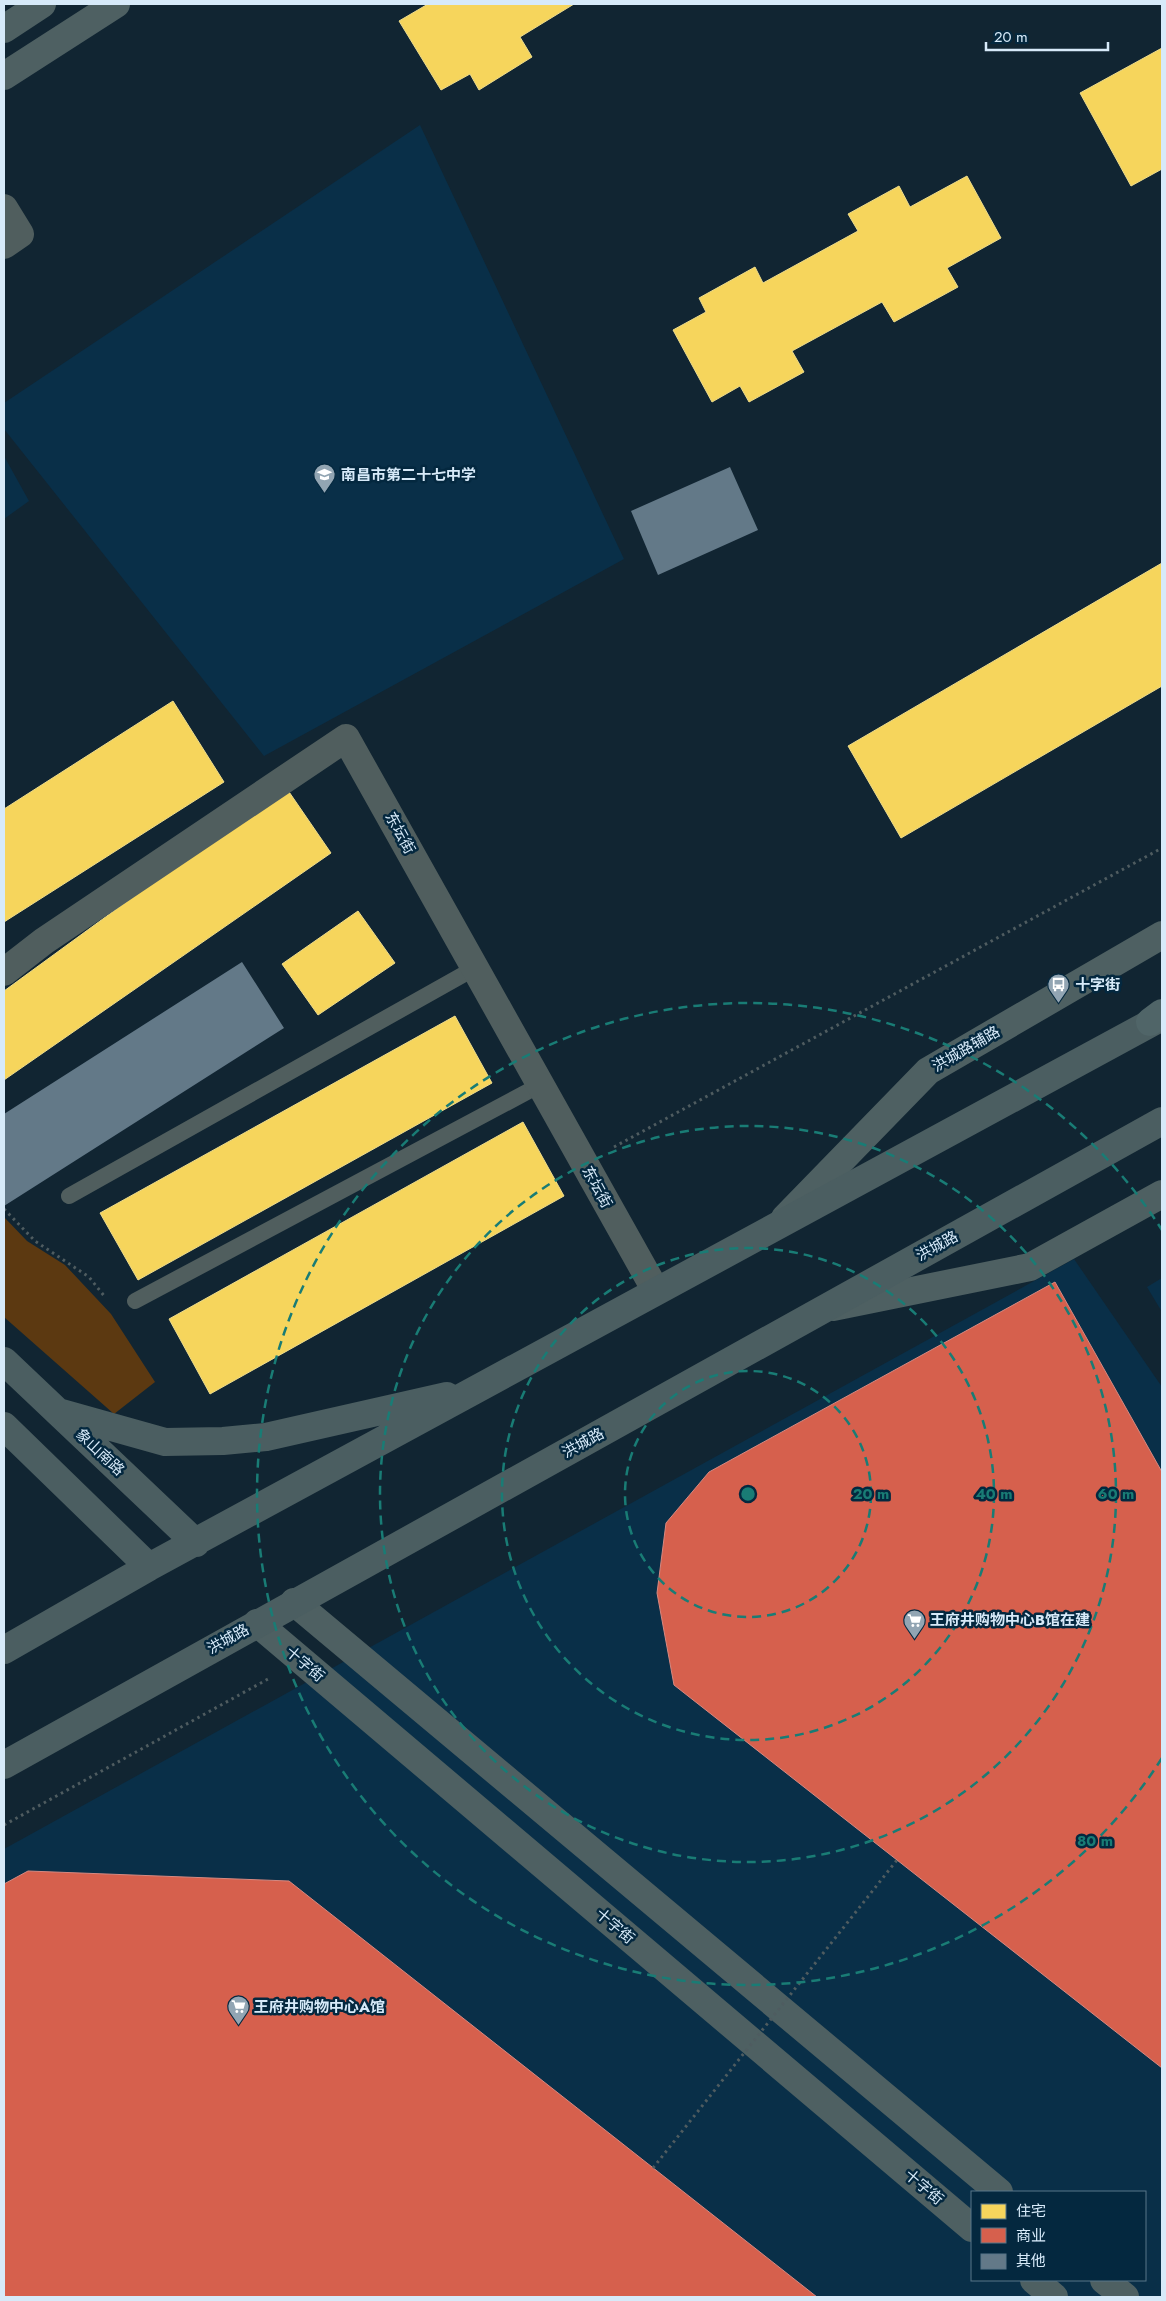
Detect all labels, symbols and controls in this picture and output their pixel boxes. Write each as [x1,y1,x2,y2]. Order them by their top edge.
scale bar [986,20,1108,52]
text: 20 m [994,26,1028,48]
school or university icon: 南昌市第二十七中学 [313,463,337,494]
place label: 南昌市第二十七中学 [341,464,476,486]
street label: 东坛街 [379,808,421,858]
bus stop icon: 十字街 [1047,973,1071,1004]
place label: 十字街 [1075,974,1120,996]
street label: 洪城路辅路 [928,1021,1004,1077]
street label: 东坛街 [576,1162,618,1212]
street label: 洪城路 [912,1225,962,1267]
street label: 洪城路 [558,1422,608,1464]
street label: 象山南路 [71,1423,129,1481]
text: 20 m [853,1483,889,1505]
text: 40 m [975,1483,1013,1505]
text: 60 m [1098,1483,1134,1505]
centre of rings [739,1485,757,1503]
supermarket icon: 王府井购物中心B馆在建 [902,1608,926,1639]
place label: 王府井购物中心B馆在建 [930,1609,1090,1631]
street label: 洪城路 [203,1618,253,1660]
street label: 十字街 [281,1641,329,1687]
text: 80 m [1077,1830,1113,1852]
street label: 十字街 [591,1903,639,1949]
supermarket icon: 王府井购物中心A馆 [226,1995,250,2026]
place label: 王府井购物中心A馆 [254,1996,385,2018]
street label: 十字街 [900,2164,948,2210]
legend [971,2191,1146,2281]
text: 住宅 [1016,2200,1046,2222]
text: 商业 [1016,2225,1046,2247]
text: 其他 [1016,2250,1046,2272]

